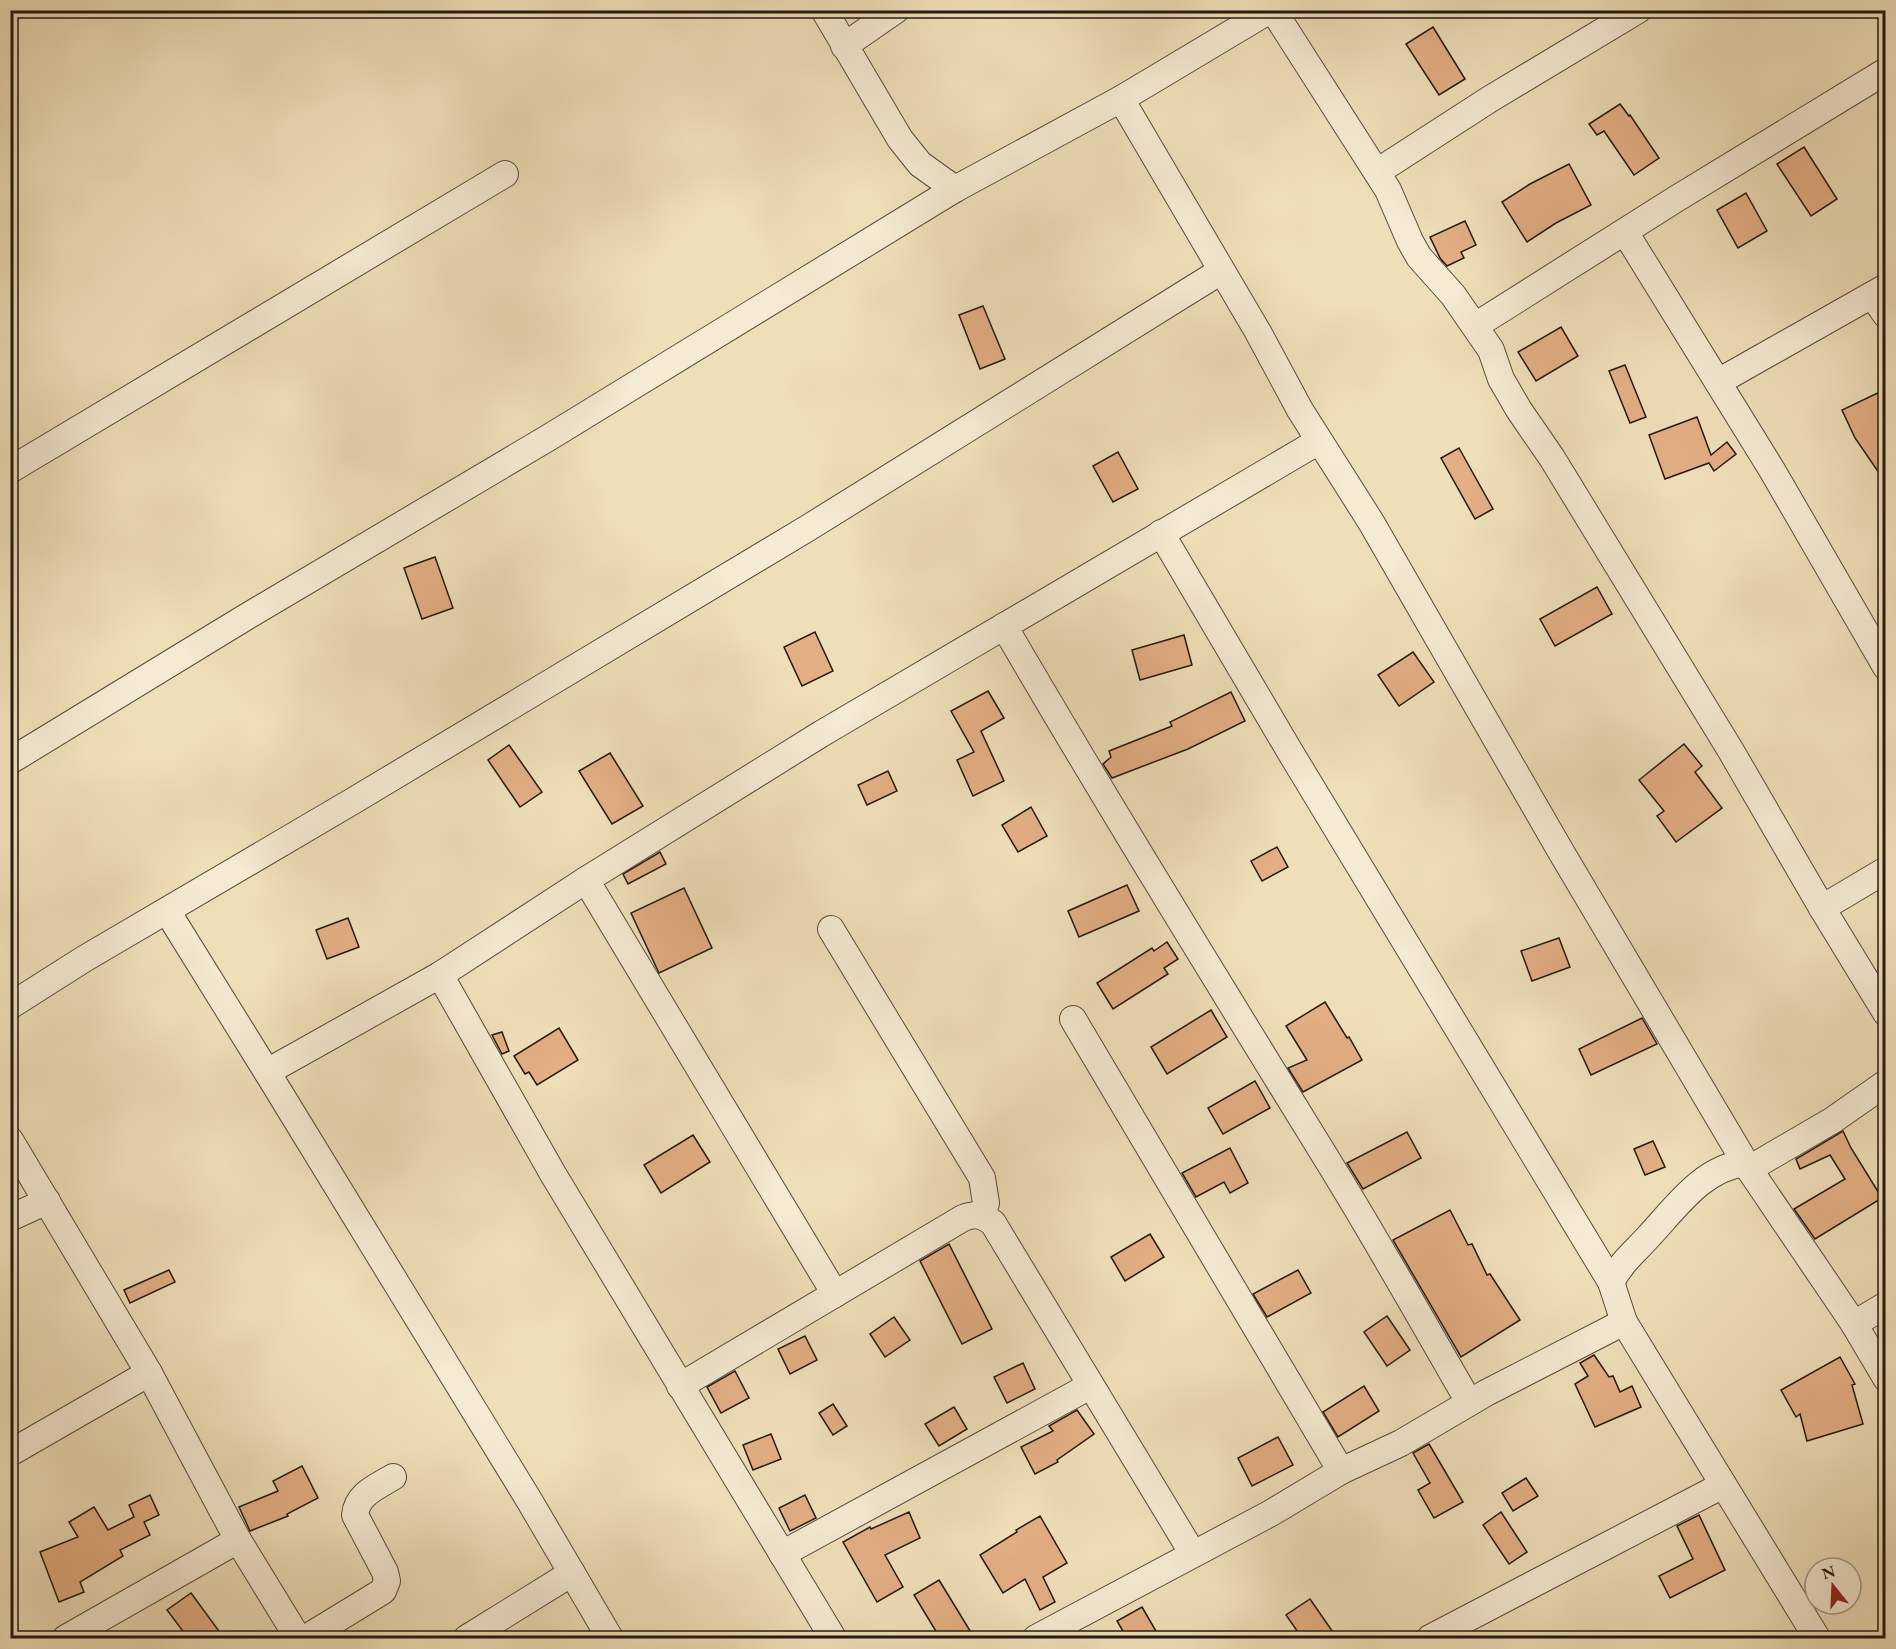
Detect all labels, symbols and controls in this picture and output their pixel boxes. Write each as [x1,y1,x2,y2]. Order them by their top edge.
north arrow [1803,1556,1863,1616]
text: N [1819,1560,1838,1584]

